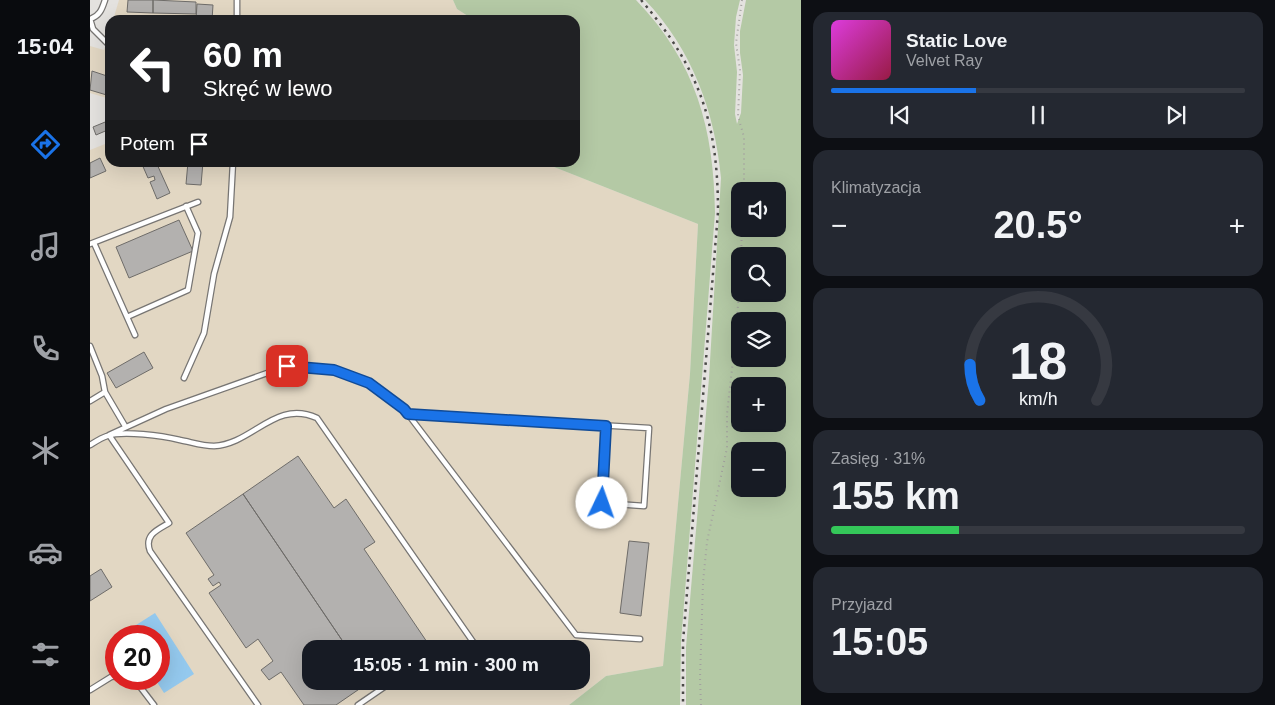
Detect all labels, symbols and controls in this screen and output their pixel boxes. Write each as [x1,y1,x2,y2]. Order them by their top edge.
text: Static Love [906,30,1007,51]
text: 15:04 [17,34,73,59]
icon: left [120,35,185,100]
text: 60 m [203,35,283,74]
text: Velvet Ray [906,52,982,69]
text: Skręć w lewo [203,76,333,101]
icon: previous [886,101,914,129]
icon: pause [1024,101,1052,129]
icon: next [1162,101,1190,129]
icon: directions [28,127,63,162]
icon: arrive [185,130,213,158]
text: Potem [120,133,175,154]
text: Klimatyzacja [831,179,921,196]
map controls [731,182,786,497]
button: sound [731,182,786,237]
text: 20.5° [993,204,1083,246]
text: − [831,210,847,241]
text: + [1229,210,1245,241]
icon: music [28,229,63,264]
button: search [731,247,786,302]
button: layers [731,312,786,367]
icon: phone [28,331,63,366]
text: 18 [1009,332,1067,390]
pin [266,345,308,387]
icon: arrive [273,352,301,380]
button: + [731,377,786,432]
text: km/h [1019,389,1057,409]
icon: climate [28,433,63,468]
button: − [731,442,786,497]
text: Zasięg · 31% [831,450,925,467]
text: 155 km [831,475,960,517]
position arrow [575,476,627,528]
icon: car [28,535,63,570]
text: Przyjazd [831,596,892,613]
text: 15:05 [831,621,928,663]
speed limit sign: 20 [105,625,170,690]
icon: filters [28,637,63,672]
text: 15:05 · 1 min · 300 m [353,654,539,675]

